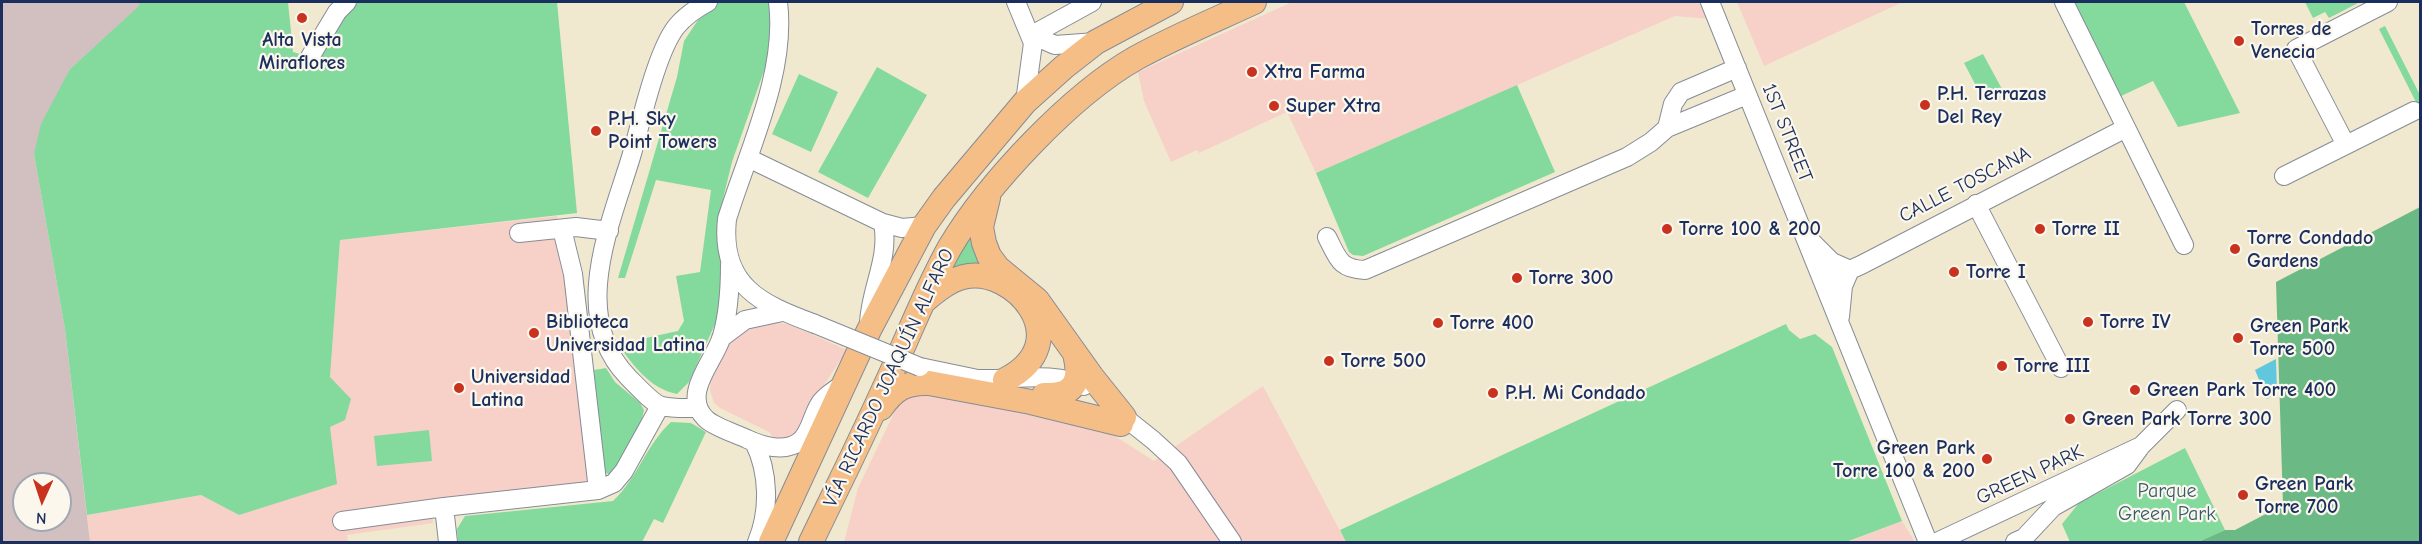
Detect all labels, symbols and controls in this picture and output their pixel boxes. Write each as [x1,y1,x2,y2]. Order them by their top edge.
marker: Alta Vista Miraflores [295,11,309,25]
place label: Torres de Venecia [2251,17,2331,64]
place label: Alta Vista Miraflores [259,28,345,75]
marker: Torres de Venecia [2232,34,2246,48]
place label: Xtra Farma [1264,60,1365,84]
marker: Xtra Farma [1245,65,1259,79]
street label: 1ST STREET [1756,80,1818,186]
place label: P.H. Terrazas Del Rey [1937,82,2046,129]
place label: Super Xtra [1286,94,1381,118]
marker: P.H. Terrazas Del Rey [1918,98,1932,112]
marker: Super Xtra [1267,99,1281,113]
place label: P.H. Sky Point Towers [608,107,717,154]
marker: P.H. Sky Point Towers [589,124,603,138]
street label: CALLE TOSCANA [1895,141,2035,229]
place label: Torre 100 & 200 [1679,217,1821,241]
place label: Torre II [2052,217,2120,241]
marker: Torre 100 & 200 [1660,222,1674,236]
marker: Torre II [2033,222,2047,236]
place label: Torre Condado Gardens [2247,226,2373,273]
marker: Torre Condado Gardens [2228,242,2242,256]
street label: VÍA RICARDO JOAQUÍN ALFARO [818,245,960,511]
place label: Torre I [1966,260,2026,284]
marker: Torre I [1947,265,1961,279]
place label: Torre 300 [1529,266,1613,290]
marker: Torre 300 [1510,271,1524,285]
place label: Biblioteca Universidad Latina [546,310,706,357]
place label: Torre IV [2100,310,2171,334]
place label: Torre 400 [1450,311,1534,335]
place label: Green Park Torre 500 [2250,314,2348,361]
marker: Torre IV [2081,315,2095,329]
marker: Torre 400 [1431,316,1445,330]
marker: Biblioteca Universidad Latina [527,326,541,340]
marker: Green Park Torre 500 [2231,331,2245,345]
place label: Torre 500 [1341,349,1426,373]
marker: Torre 500 [1322,354,1336,368]
place label: Torre III [2014,354,2090,378]
marker: Torre III [1995,359,2009,373]
place label: Universidad Latina [471,365,571,412]
place label: Green Park Torre 400 [2147,378,2336,402]
marker: Universidad Latina [452,381,466,395]
place label: P.H. Mi Condado [1505,381,1646,405]
marker: Green Park Torre 400 [2128,383,2142,397]
marker: P.H. Mi Condado [1486,386,1500,400]
place label: Green Park Torre 300 [2082,407,2272,431]
marker: Green Park Torre 300 [2063,412,2077,426]
place label: Green Park Torre 100 & 200 [1833,436,1975,483]
street label: GREEN PARK [1973,440,2087,510]
marker: Green Park Torre 100 & 200 [1980,452,1994,466]
north arrow [12,472,72,532]
place label: Green Park Torre 700 [2255,472,2353,519]
park label: Parque Green Park [2118,479,2216,526]
marker: Green Park Torre 700 [2236,488,2250,502]
text: N [35,509,47,527]

